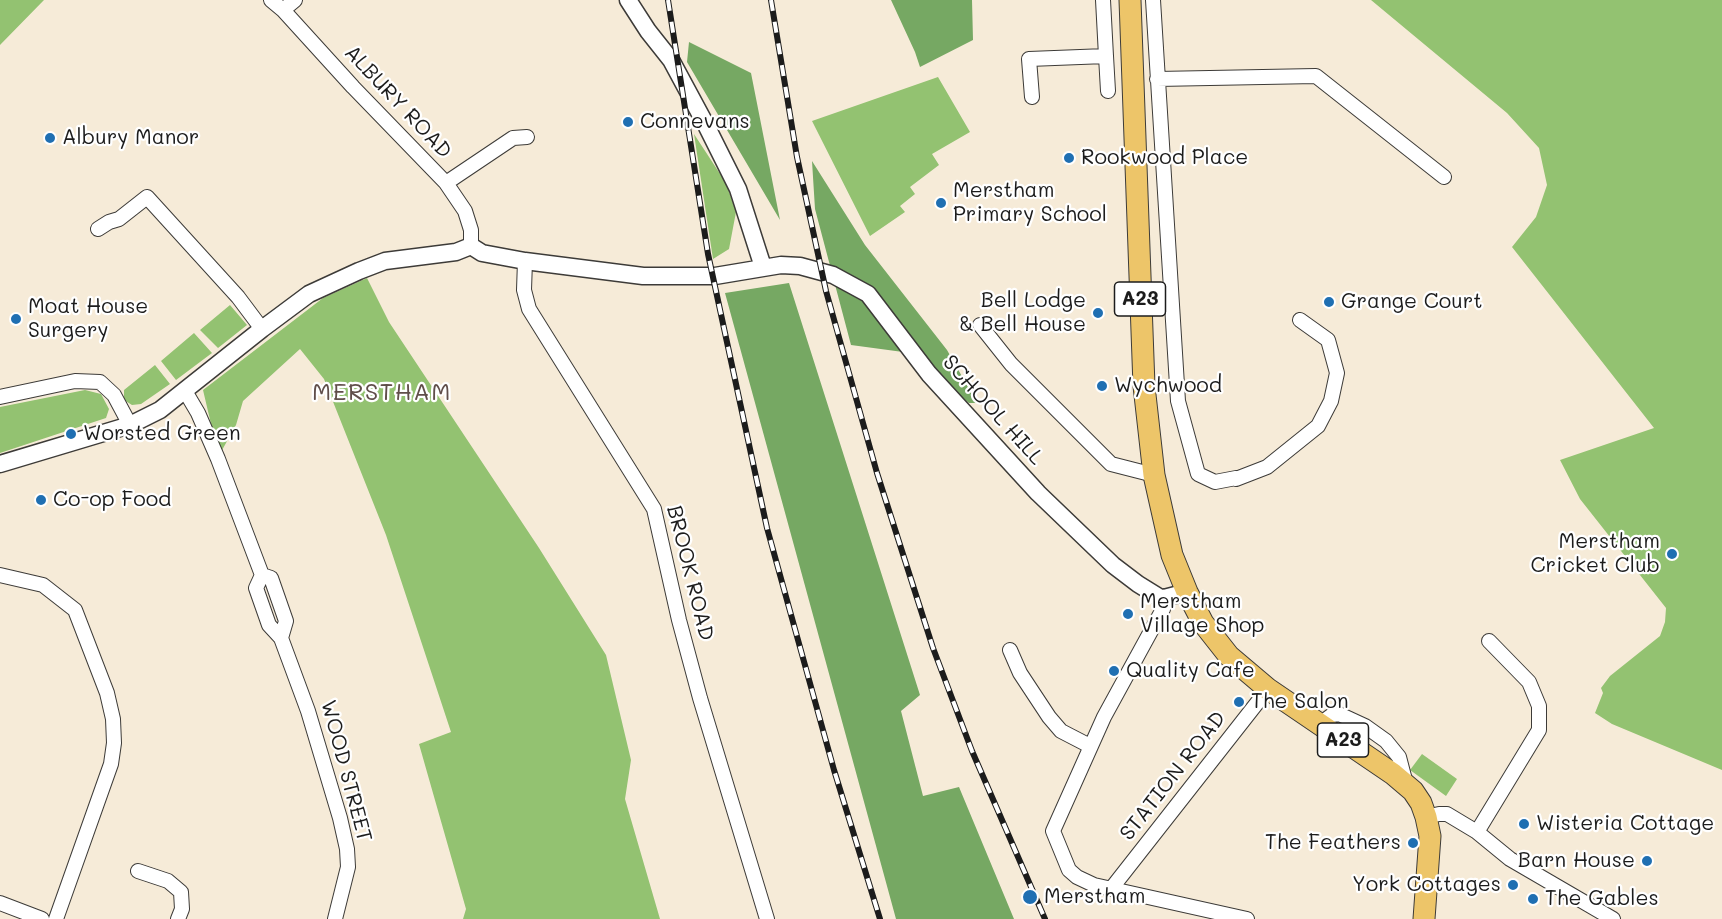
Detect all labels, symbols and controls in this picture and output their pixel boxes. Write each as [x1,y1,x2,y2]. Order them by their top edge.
street label: ALBURY ROAD [339,40,457,164]
place label: Connevans [640,109,750,135]
marker: Connevans [621,115,635,129]
place label: Albury Manor [62,125,199,151]
marker: Albury Manor [43,131,57,145]
place label: Rookwood Place [1081,145,1248,171]
marker: Rookwood Place [1062,151,1076,165]
place label: Merstham Primary School [953,178,1107,228]
marker: Merstham Primary School [934,196,948,210]
road number: A23 [1114,282,1166,316]
place label: Bell Lodge & Bell House [959,288,1086,338]
place label: Grange Court [1341,289,1482,315]
place label: Moat House Surgery [28,294,148,344]
marker: Grange Court [1322,295,1336,309]
marker: Bell Lodge & Bell House [1091,306,1105,320]
marker: Moat House Surgery [9,312,23,326]
street label: SCHOOL HILL [937,350,1049,470]
place label: Wychwood [1114,373,1222,399]
district label: MERSTHAM [312,379,452,407]
marker: Wychwood [1095,379,1109,393]
place label: Worsted Green [83,421,241,447]
marker: Worsted Green [64,427,78,441]
place label: Co-op Food [53,487,171,513]
marker: Co-op Food [34,493,48,507]
street label: BROOK ROAD [661,503,719,643]
place label: Merstham Cricket Club [1530,529,1660,579]
marker: Merstham Cricket Club [1665,547,1679,561]
place label: Merstham Village Shop [1140,589,1265,639]
marker: Merstham Village Shop [1121,607,1135,621]
place label: Quality Cafe [1126,658,1255,684]
marker: Quality Cafe [1107,664,1121,678]
place label: The Salon [1251,689,1349,715]
marker: The Salon [1232,695,1246,709]
street label: WOOD STREET [315,697,377,845]
street label: STATION ROAD [1115,706,1231,846]
road number: A23 [1318,723,1368,757]
place label: Wisteria Cottage [1536,811,1714,837]
marker: Wisteria Cottage [1517,817,1531,831]
place label: The Feathers [1265,830,1401,856]
marker: The Feathers [1406,836,1420,850]
place label: Barn House [1518,848,1635,874]
marker: Barn House [1640,854,1654,868]
place label: York Cottages [1352,872,1501,898]
marker: York Cottages [1506,878,1520,892]
place label: Merstham [1044,884,1145,910]
place label: The Gables [1545,886,1659,912]
marker: Merstham [1021,888,1039,906]
marker: The Gables [1526,892,1540,906]

